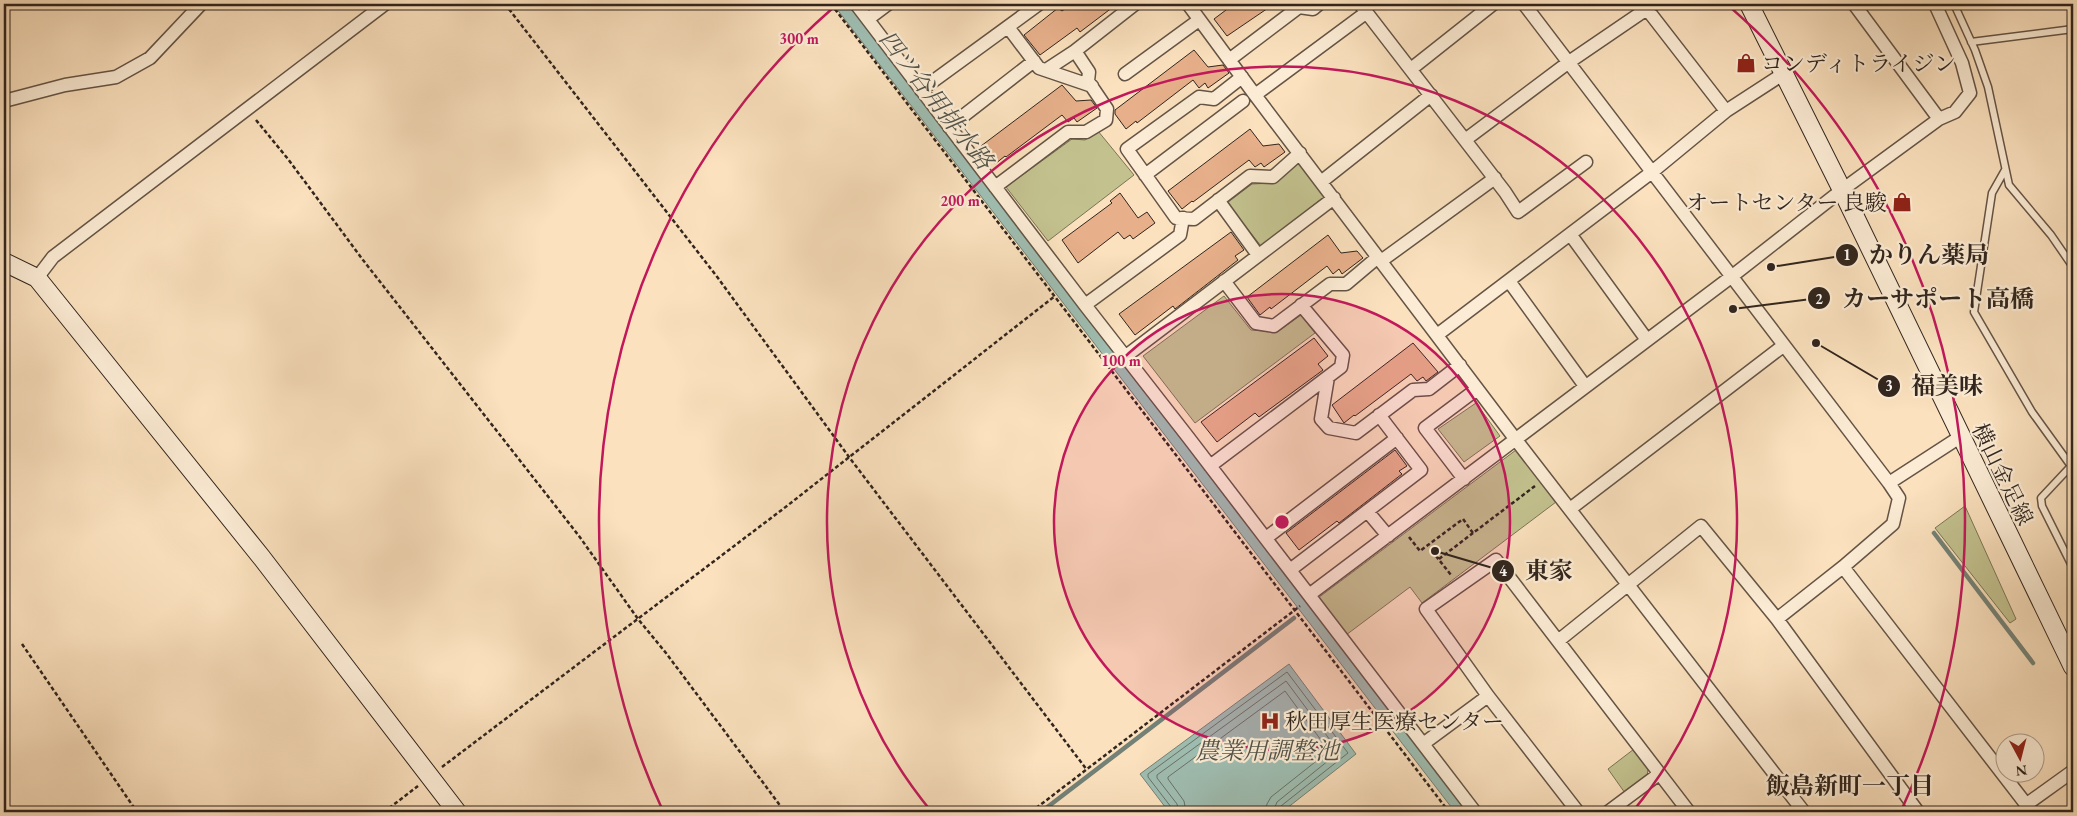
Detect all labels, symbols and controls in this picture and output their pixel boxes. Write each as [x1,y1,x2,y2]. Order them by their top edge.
water label: 四ツ谷用排水路 [872,24,1002,177]
text: 300 m [779,29,819,48]
place label: コンディトライジン [1761,49,1956,78]
shop icon: コンディトライジン [1735,52,1757,74]
place label: オートセンター 良駿 [1686,188,1887,217]
text: 200 m [940,191,980,210]
shop icon: オートセンター 良駿 [1891,191,1913,213]
callout: かりん薬局 [1834,235,1999,274]
text: かりん薬局 [1869,239,1989,270]
text: 1 [1843,245,1851,264]
callout: カーサポート高橋 [1807,279,2044,318]
text: カーサポート高橋 [1842,283,2034,314]
text: 2 [1815,289,1823,308]
text: 100 m [1101,351,1141,370]
callout: 福美味 [1876,366,1993,405]
text: 福美味 [1911,370,1983,401]
text: 3 [1885,376,1893,395]
street label: 横山金足線 [1965,418,2040,530]
centre of rings [1273,513,1291,531]
callout: 東家 [1490,551,1583,590]
text: 東家 [1525,555,1573,586]
text: 4 [1499,561,1508,580]
place label: 秋田厚生医療センター [1285,707,1504,736]
hospital icon: 秋田厚生医療センター [1259,710,1281,732]
north arrow [1994,734,2044,784]
water label: 農業用調整池 [1195,735,1342,766]
text: N [2014,761,2028,781]
district label: 飯島新町一丁目 [1766,770,1934,801]

